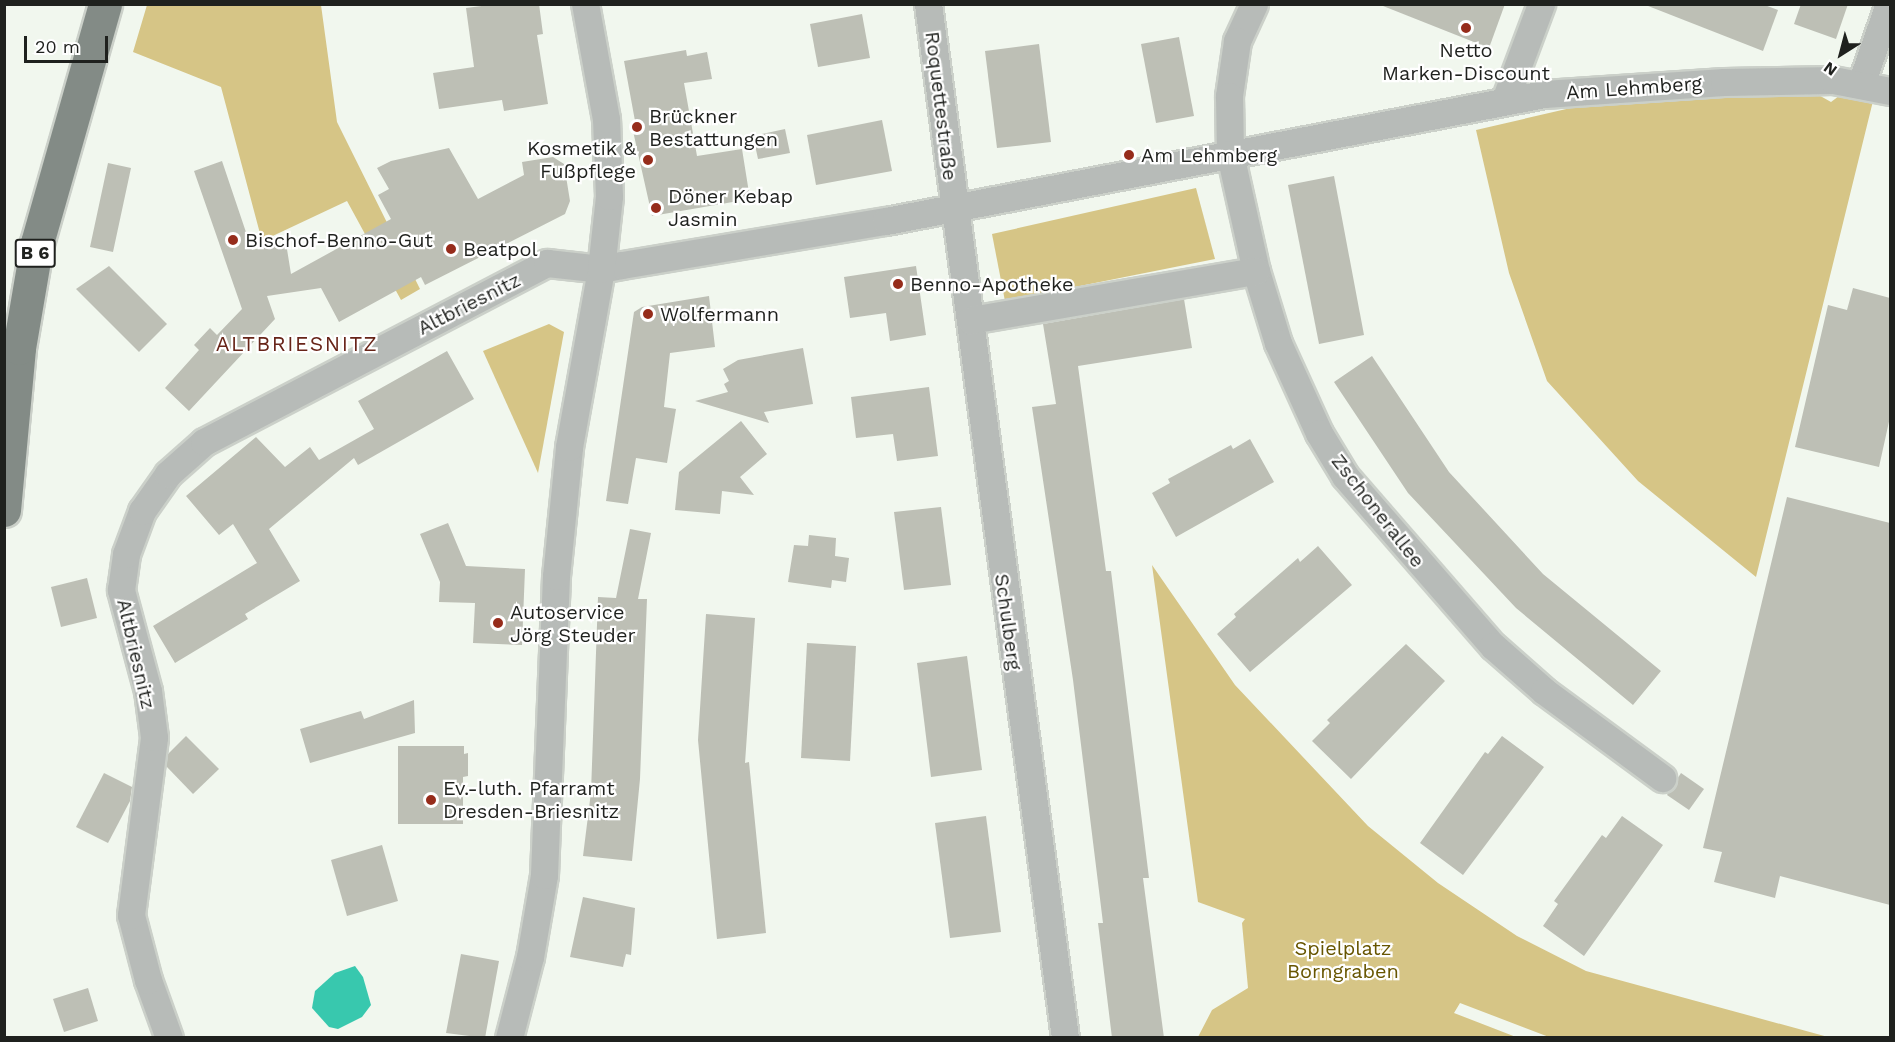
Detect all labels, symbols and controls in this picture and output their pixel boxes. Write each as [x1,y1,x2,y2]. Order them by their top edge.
marker: Netto Marken-Discount [1459,21,1473,35]
scale bar [27,24,111,62]
north arrow [1811,24,1871,84]
street label: Roquettestraße [920,30,962,182]
text: 20 m [35,36,80,57]
place label: Netto Marken-Discount [1382,38,1550,85]
text: N [1820,58,1841,80]
street label: Am Lehmberg [1565,71,1703,105]
place label: Brückner Bestattungen [649,104,778,151]
marker: Brückner Bestattungen [630,120,644,134]
place label: Kosmetik & Fußpflege [527,136,636,183]
place label: Am Lehmberg [1141,143,1277,167]
marker: Am Lehmberg [1122,148,1136,162]
marker: Kosmetik & Fußpflege [641,153,655,167]
place label: Döner Kebap Jasmin [668,184,794,231]
marker: Döner Kebap Jasmin [649,201,663,215]
place label: Bischof-Benno-Gut [245,228,433,252]
marker: Bischof-Benno-Gut [226,233,240,247]
place label: Beatpol [463,237,538,261]
road number: B 6 [14,238,56,268]
marker: Beatpol [444,242,458,256]
street label: Altbriesnitz [414,268,524,340]
place label: Benno-Apotheke [910,272,1074,296]
marker: Benno-Apotheke [891,277,905,291]
place label: Wolfermann [660,302,779,326]
marker: Wolfermann [641,307,655,321]
district label: ALTBRIESNITZ [216,331,378,357]
street label: Zschonerallee [1326,450,1430,572]
street label: Schulberg [989,572,1027,672]
street label: Altbriesnitz [112,597,160,711]
place label: Autoservice Jörg Steuder [510,600,636,647]
marker: Autoservice Jörg Steuder [491,616,505,630]
place label: Ev.-luth. Pfarramt Dresden-Briesnitz [443,777,619,824]
marker: Ev.-luth. Pfarramt Dresden-Briesnitz [424,793,438,807]
park label: Spielplatz Borngraben [1287,936,1399,983]

